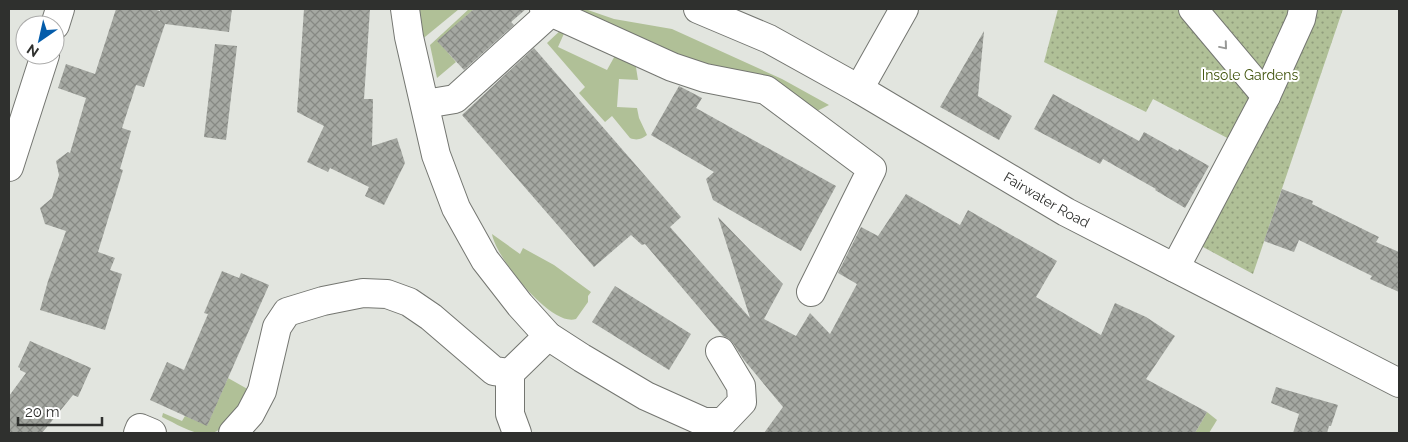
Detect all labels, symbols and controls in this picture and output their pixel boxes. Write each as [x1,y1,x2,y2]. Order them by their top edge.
north arrow [15,15,65,65]
one-way arrow [1219,40,1227,49]
text: N [24,41,42,60]
park label: Insole Gardens [1202,67,1299,83]
street label: Fairwater Road [1001,169,1092,231]
scale bar [18,394,101,426]
text: 20 m [25,403,60,421]

